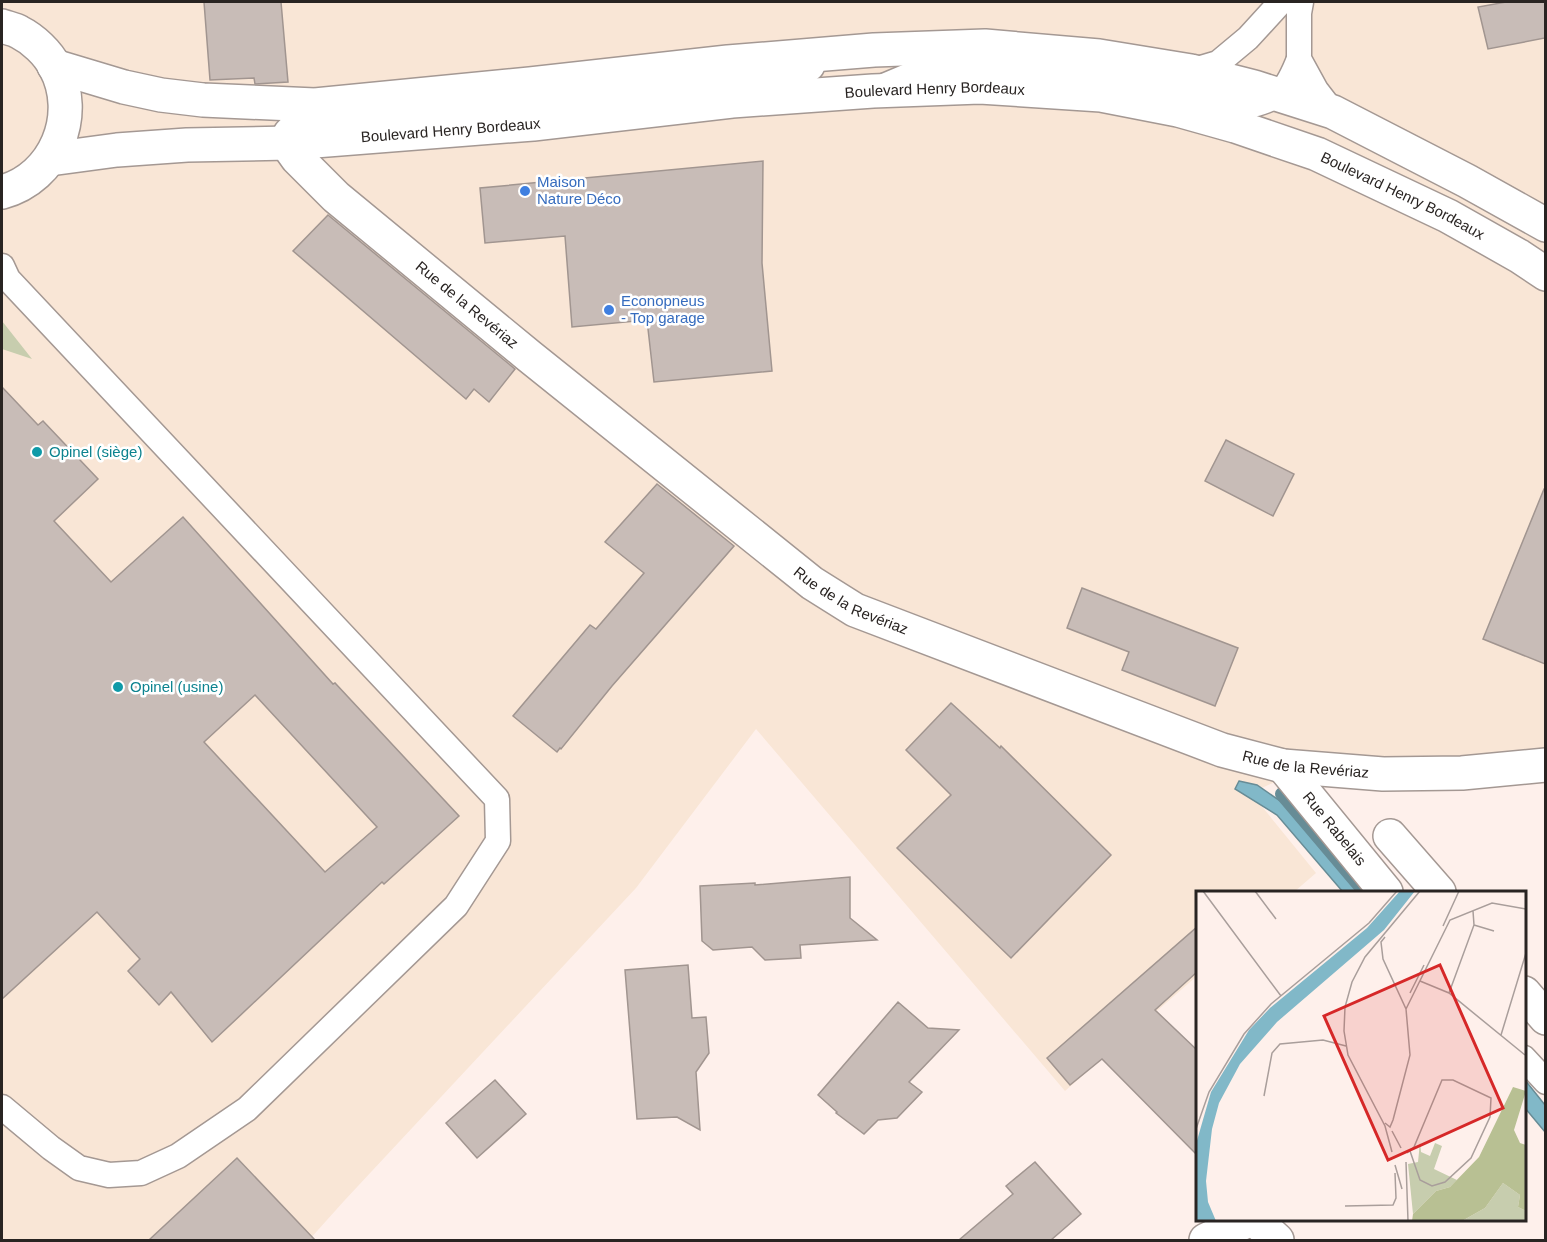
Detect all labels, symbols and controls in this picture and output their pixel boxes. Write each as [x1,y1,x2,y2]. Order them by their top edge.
street label: Boulevard Henry Bordeaux [844,78,1026,101]
street label: Boulevard Henry Bordeaux [360,114,542,145]
street label: Boulevard Henry Bordeaux [1318,148,1488,243]
place label: Maison Nature Déco [537,173,621,207]
marker: Maison Nature Déco [518,184,532,198]
street label: Rue de la Revériaz [413,257,522,352]
place label: Econopneus - Top garage [621,292,705,326]
marker: Econopneus - Top garage [602,303,616,317]
place label: Opinel (siège) [49,443,142,460]
marker: Opinel (siège) [30,445,44,459]
street label: Rue de la Revériaz [791,563,910,637]
place label: Opinel (usine) [130,678,223,695]
marker: Opinel (usine) [111,680,125,694]
street label: Rue de la Revériaz [1241,747,1369,781]
street label: Rue Rabelais [1300,788,1370,869]
inset map [1196,891,1526,1221]

